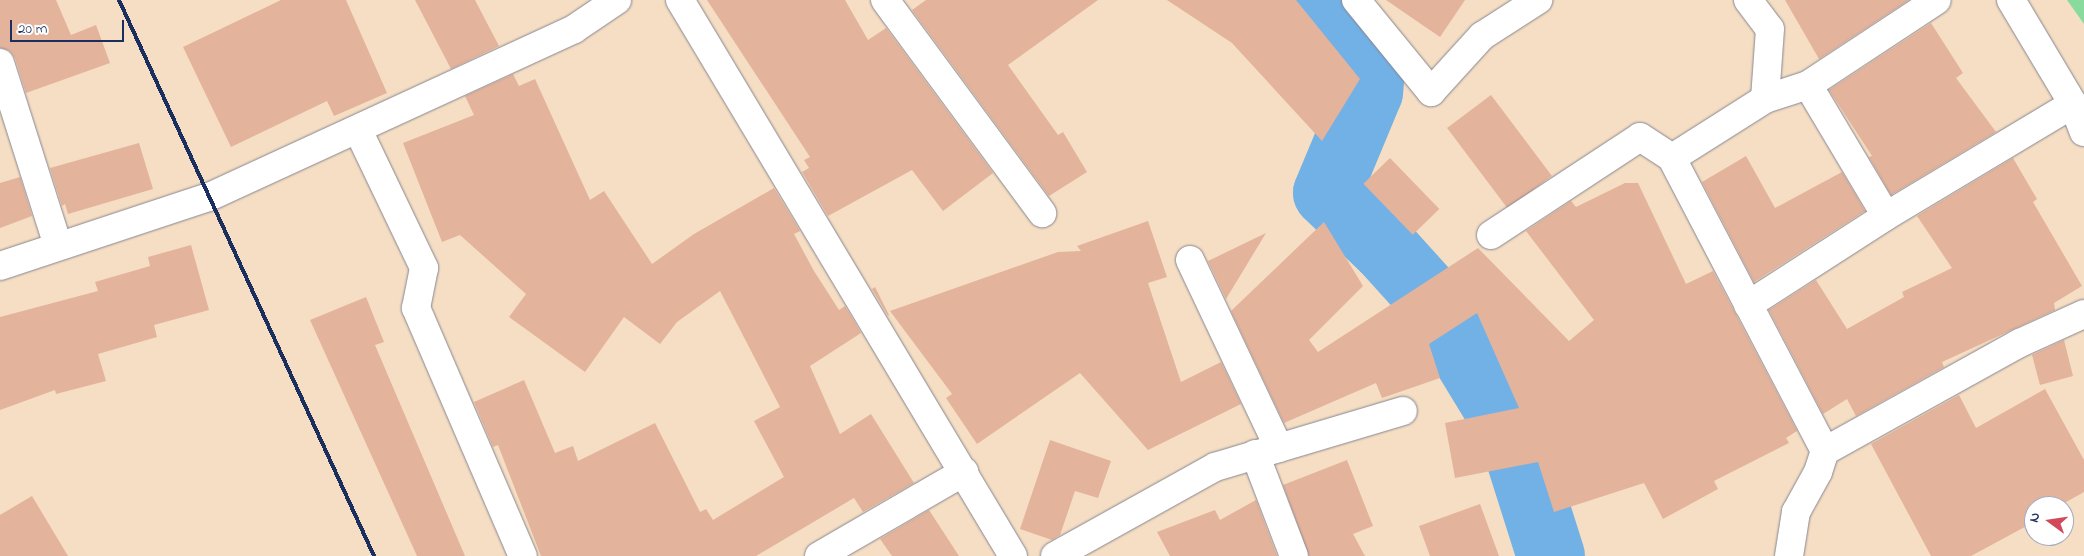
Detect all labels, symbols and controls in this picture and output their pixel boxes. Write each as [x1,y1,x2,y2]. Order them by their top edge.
scale bar [12,10,126,42]
text: 20 m [18,18,47,40]
north arrow [2024,496,2074,546]
text: N [2024,510,2046,525]

